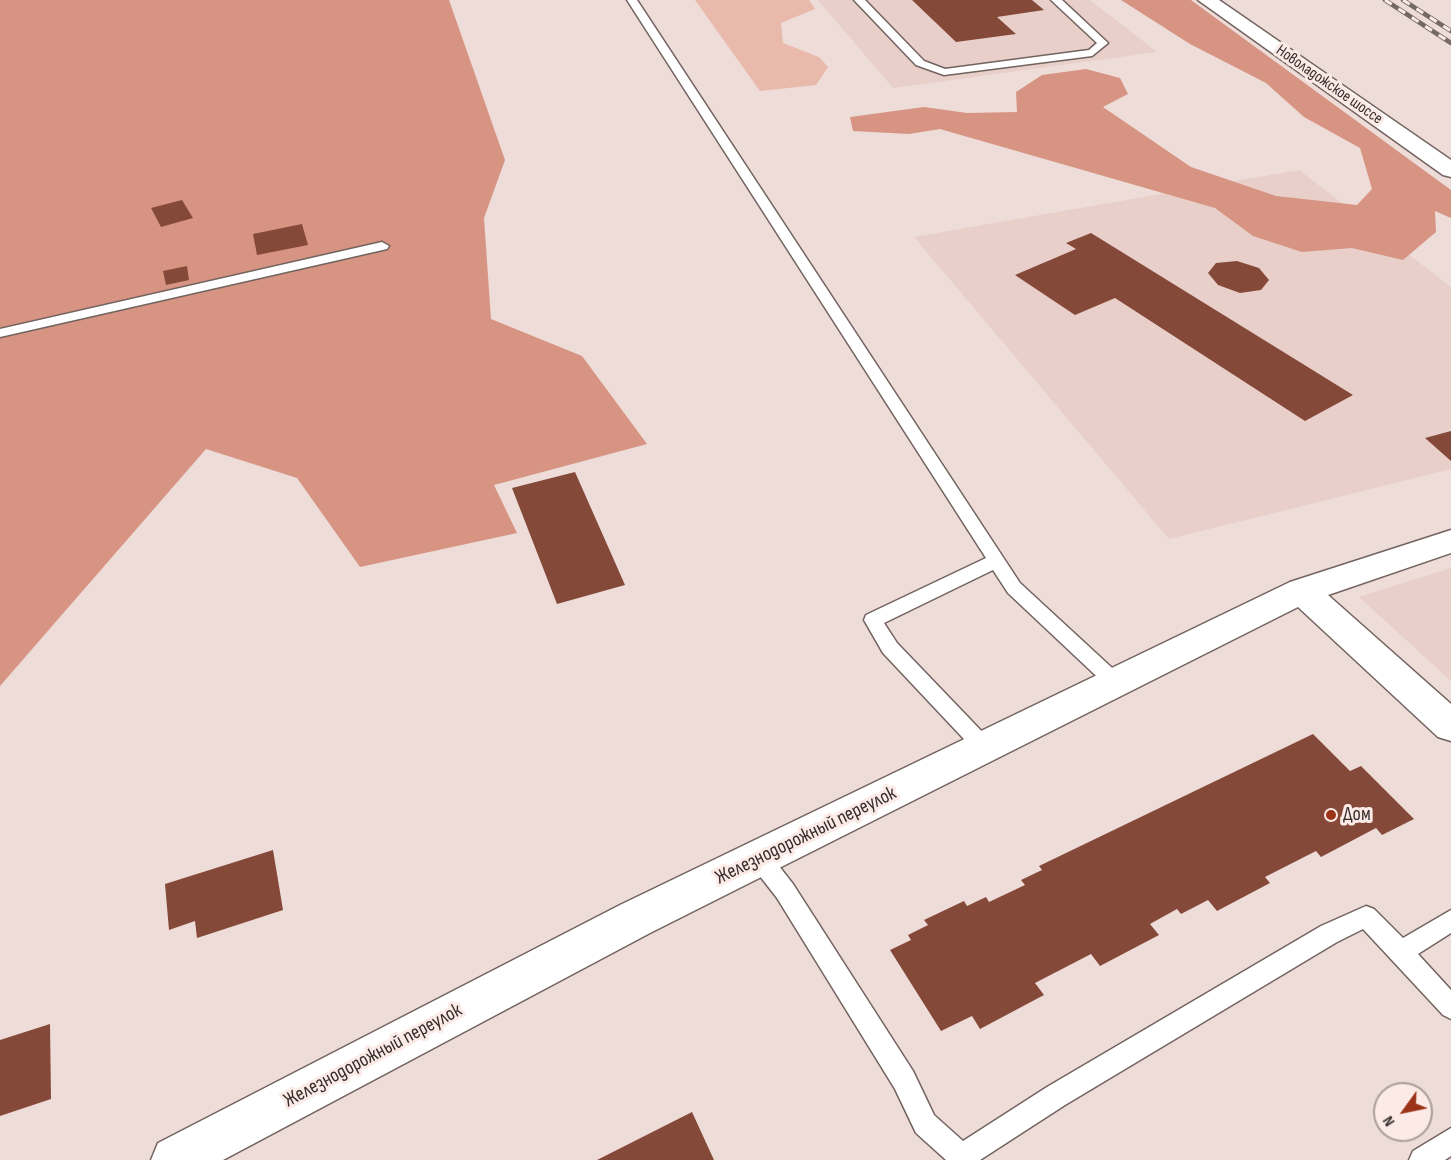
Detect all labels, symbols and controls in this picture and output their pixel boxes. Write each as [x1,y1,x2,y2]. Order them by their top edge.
street label: Новоладожское шоссе [1272,41,1386,129]
street label: Железнодорожный переулок [712,782,900,890]
place label: Дом [1343,803,1371,827]
marker: Дом [1324,808,1338,822]
street label: Железнодорожный переулок [280,999,466,1113]
north arrow [1373,1082,1433,1142]
text: N [1379,1112,1399,1130]

